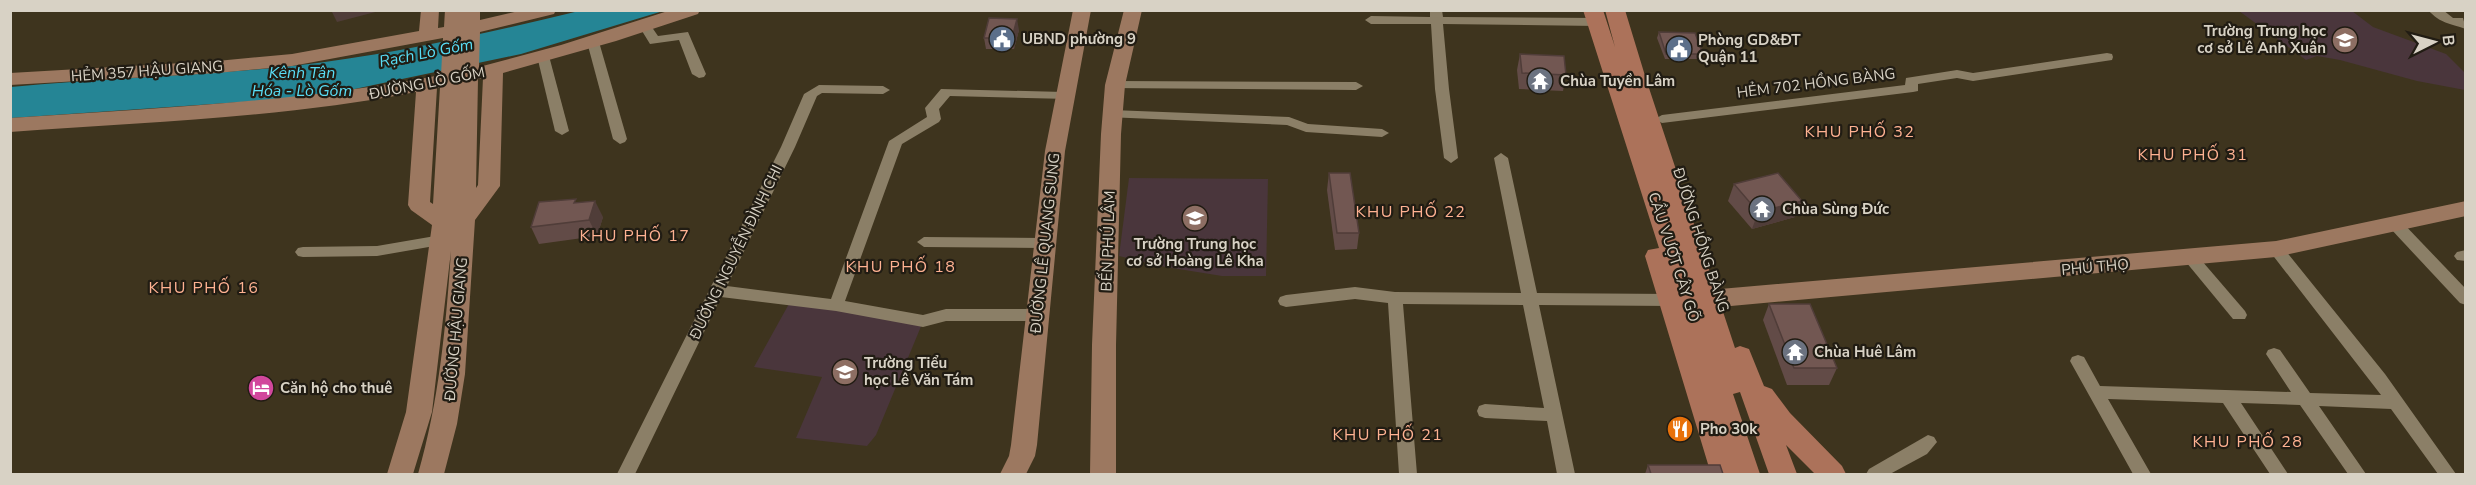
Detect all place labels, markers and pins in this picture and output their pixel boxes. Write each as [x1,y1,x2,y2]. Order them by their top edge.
place label: Trường Trung học cơ sở Lê Anh Xuân [2197,21,2326,58]
public building icon: UBND phường 9 [987,24,1017,54]
school or university icon: Trường Trung học cơ sở Lê Anh Xuân [2330,25,2360,55]
place label: UBND phường 9 [1022,29,1136,49]
place label: Phòng GD&ĐT Quận 11 [1698,30,1801,67]
public building icon: Phòng GD&ĐT Quận 11 [1664,34,1694,64]
temple icon: Chùa Tuyền Lâm [1525,66,1555,96]
place label: Chùa Tuyền Lâm [1560,71,1675,91]
temple icon: Chùa Sùng Đức [1747,194,1777,224]
place label: Chùa Sùng Đức [1782,199,1889,219]
school or university icon: Trường Trung học cơ sở Hoàng Lê Kha [1180,203,1210,233]
place label: Trường Trung học cơ sở Hoàng Lê Kha [1126,234,1264,271]
temple icon: Chùa Huê Lâm [1780,337,1810,367]
place label: Chùa Huê Lâm [1814,342,1916,362]
place label: Trường Tiểu học Lê Văn Tám [864,353,973,390]
school or university icon: Trường Tiểu học Lê Văn Tám [830,357,860,387]
hotel icon: Căn hộ cho thuê [246,373,276,403]
place label: Căn hộ cho thuê [280,378,392,398]
restaurant icon: Pho 30k [1665,414,1695,444]
place label: Pho 30k [1700,419,1758,439]

